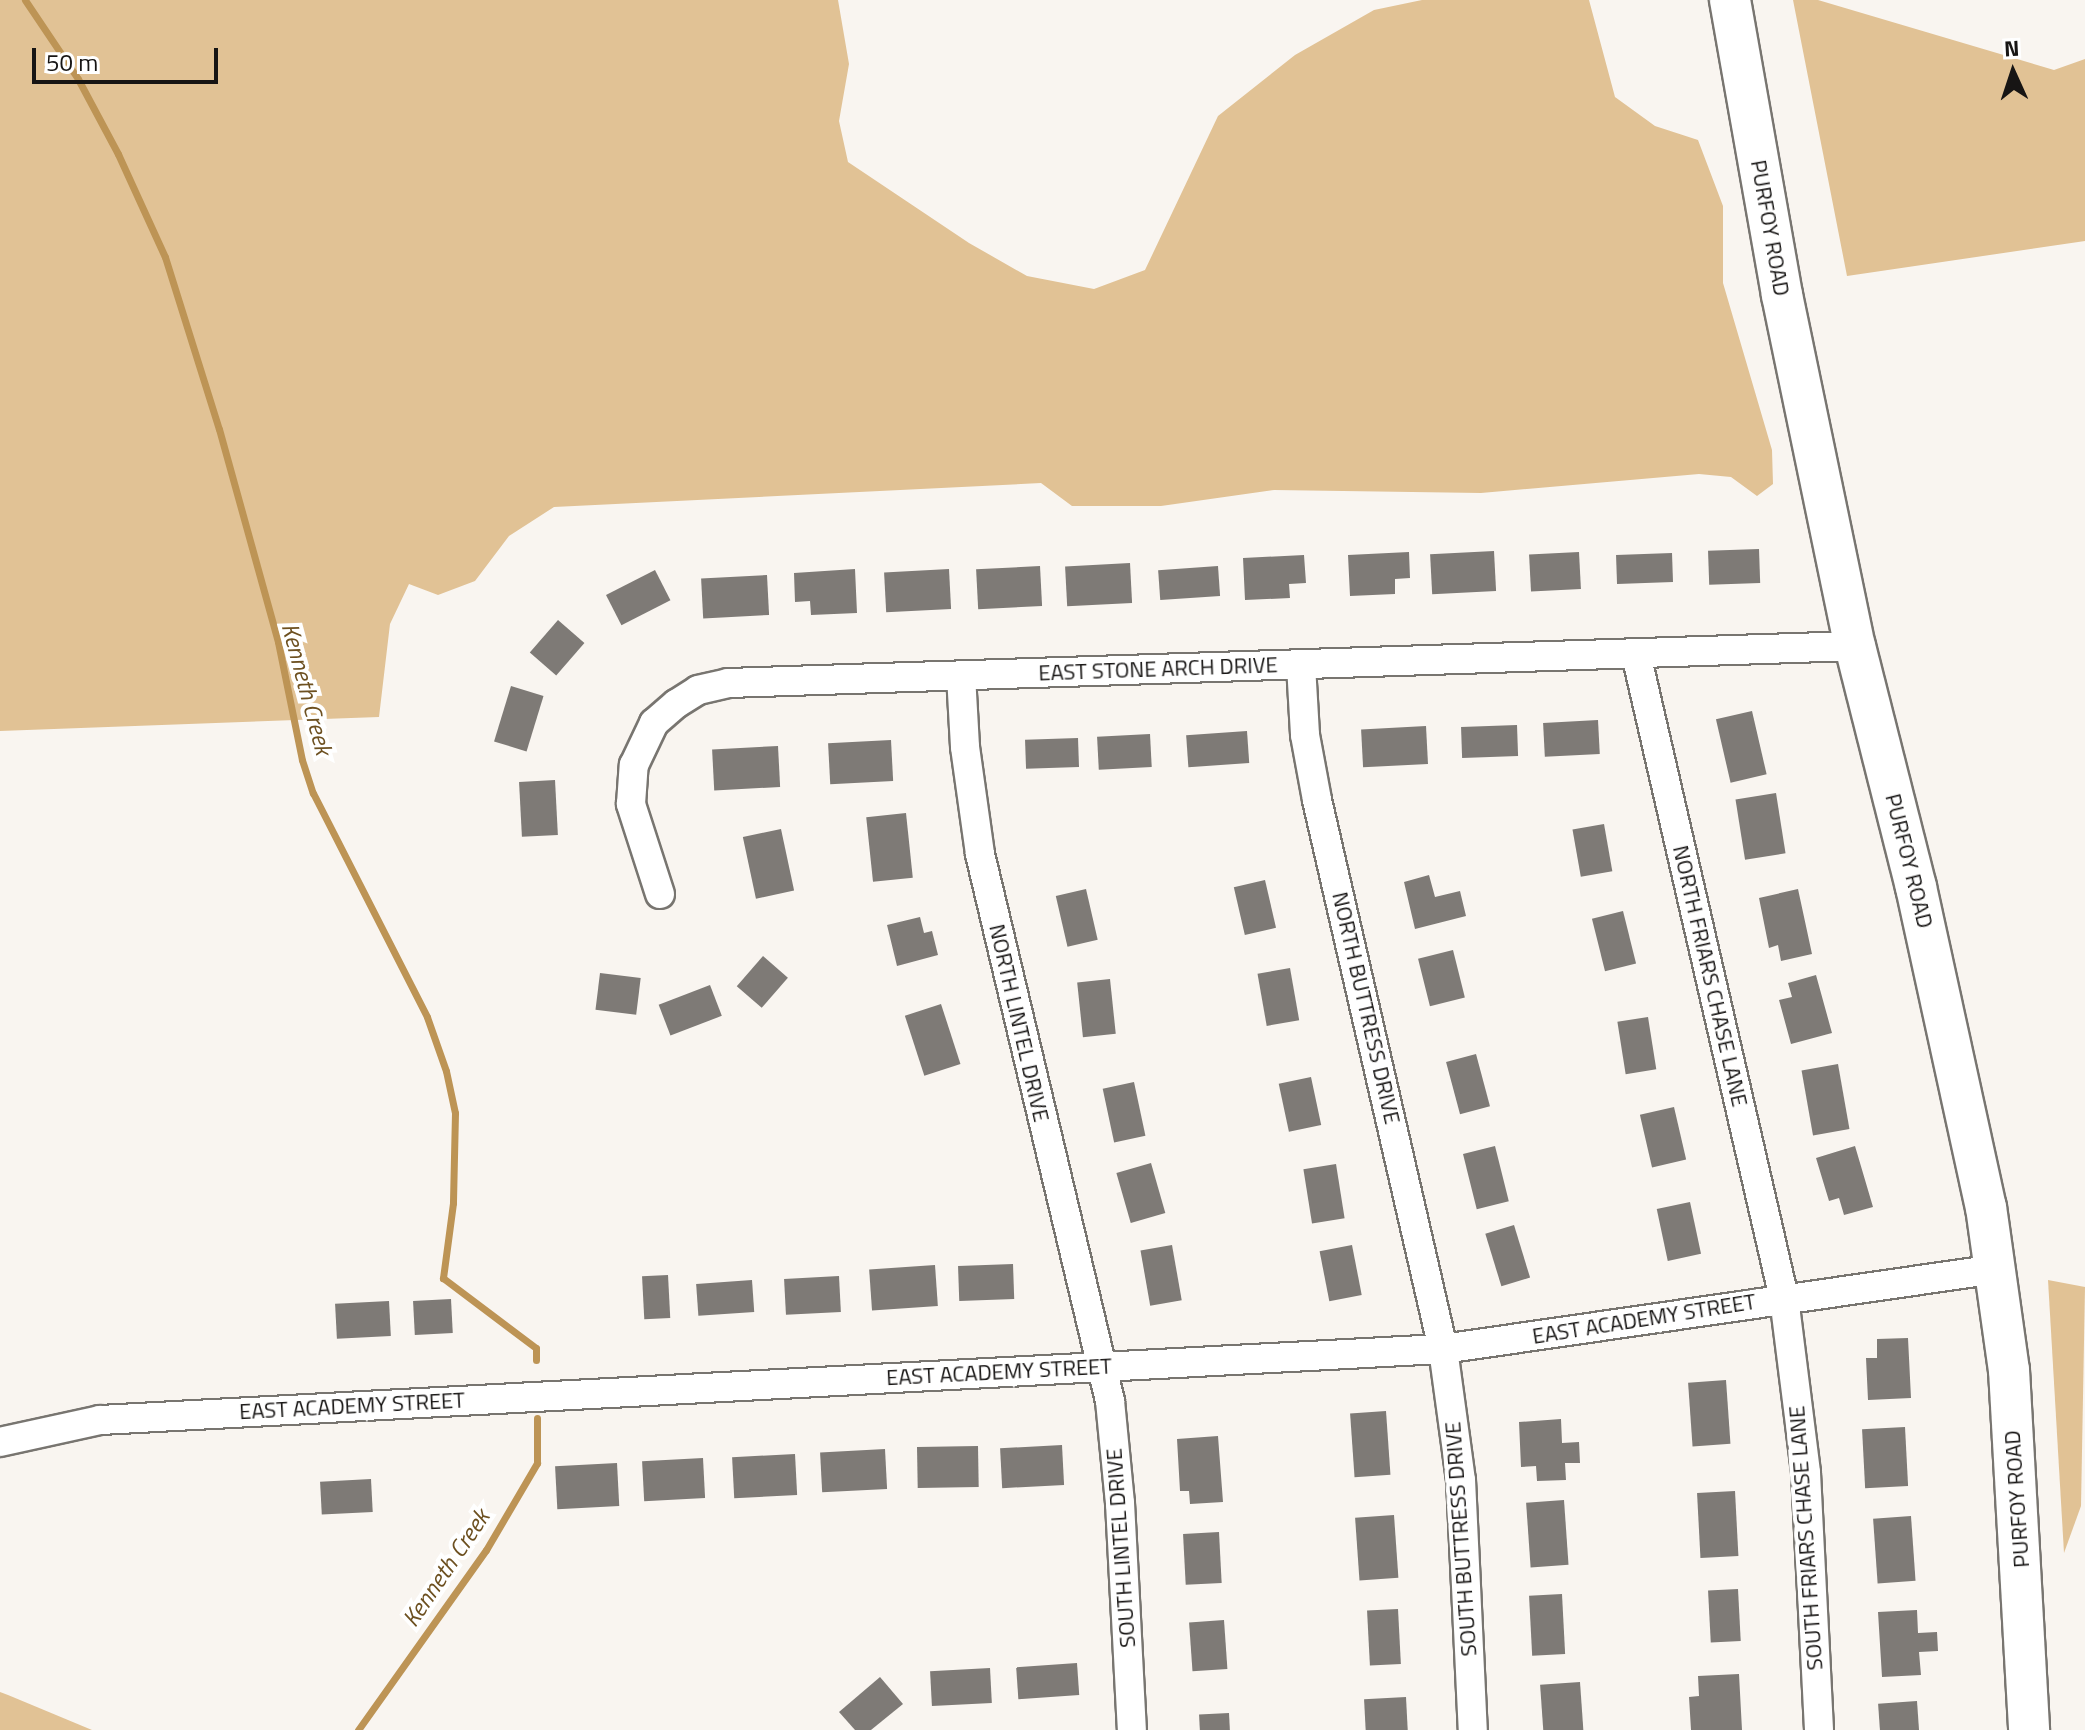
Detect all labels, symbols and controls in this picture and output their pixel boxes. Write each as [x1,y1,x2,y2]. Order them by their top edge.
text: N [2003,31,2020,65]
scale bar [36,32,222,82]
north arrow [1973,32,2053,112]
text: 50 m [46,44,98,80]
street label: PURFOY ROAD [1745,158,1795,298]
water label: Kenneth Creek [276,620,338,758]
street label: EAST STONE ARCH DRIVE [1038,652,1278,686]
street label: PURFOY ROAD [1880,791,1938,931]
street label: NORTH FRIARS CHASE LANE [1667,843,1753,1109]
street label: NORTH BUTTRESS DRIVE [1326,889,1406,1127]
street label: NORTH LINTEL DRIVE [983,922,1055,1124]
street label: EAST ACADEMY STREET [1530,1288,1758,1350]
street label: EAST ACADEMY STREET [886,1353,1112,1391]
street label: EAST ACADEMY STREET [239,1387,465,1425]
street label: SOUTH FRIARS CHASE LANE [1784,1405,1828,1671]
street label: SOUTH BUTTRESS DRIVE [1440,1421,1482,1657]
street label: PURFOY ROAD [1999,1429,2035,1569]
street label: SOUTH LINTEL DRIVE [1101,1447,1141,1649]
water label: Kenneth Creek [396,1504,496,1632]

